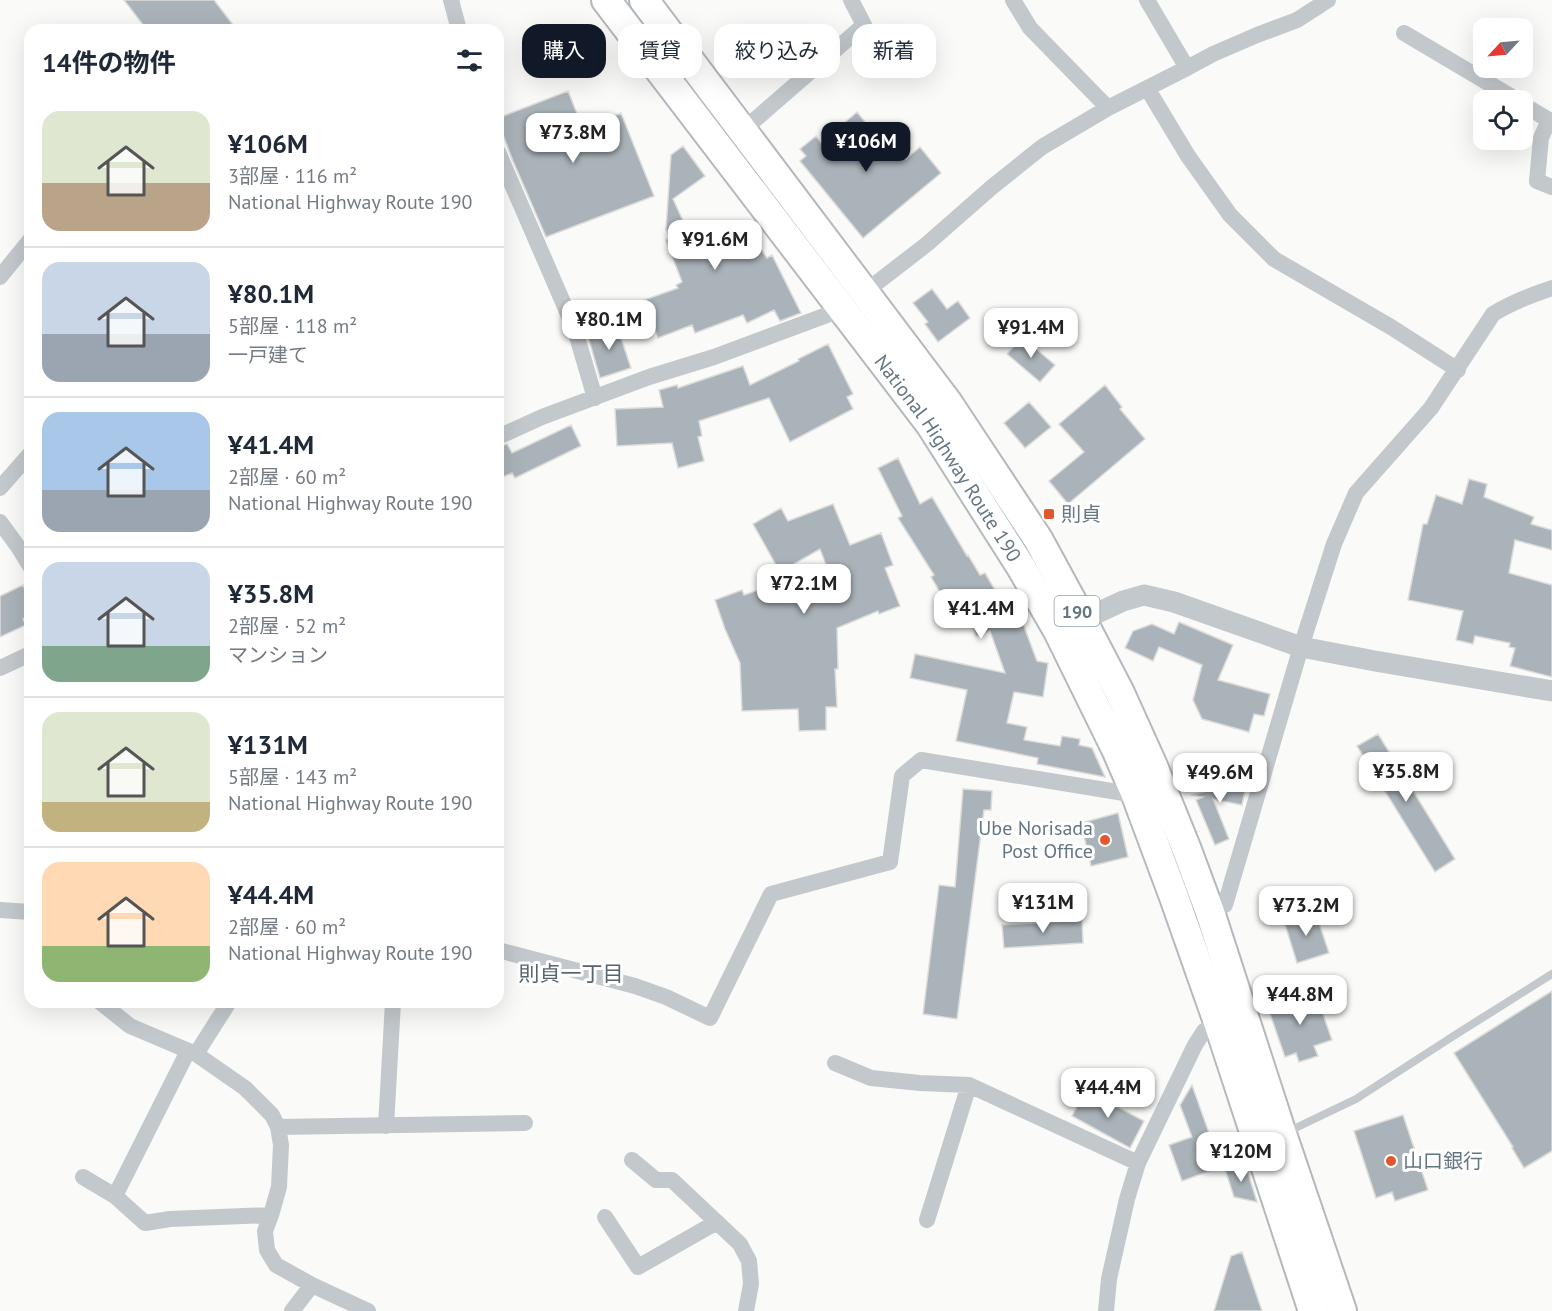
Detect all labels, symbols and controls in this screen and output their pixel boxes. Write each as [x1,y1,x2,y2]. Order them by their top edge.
north arrow [1473,18,1533,78]
map controls [1473,18,1533,150]
chip: 購入 [522,24,606,78]
chip: 賃貸 [618,24,702,78]
chip: 絞り込み [714,24,840,78]
chip: 新着 [852,24,936,78]
icon: filters [453,44,486,77]
text: 14件の物件 [42,46,175,79]
button: locate [1473,90,1533,150]
pin: ¥73.8M [524,113,622,164]
text: ¥73.8M [540,119,606,145]
pin: ¥106M [824,122,908,173]
text: ¥106M [228,127,308,160]
text: ¥106M [835,128,897,154]
icon: home [90,135,162,207]
text: 3部屋 · 116 m² [228,163,357,189]
text: National Highway Route 190 [228,189,473,215]
pin: ¥91.6M [666,220,764,271]
text: ¥91.6M [682,226,748,252]
text: ¥80.1M [228,277,314,310]
icon: home [90,286,162,358]
pin: ¥80.1M [560,300,658,351]
text: ¥80.1M [576,306,642,332]
pin: ¥91.4M [982,308,1080,359]
text: 5部屋 · 118 m² [228,313,357,339]
text: ¥91.4M [998,314,1064,340]
text: 一戸建て [228,342,308,368]
street label: National Highway Route 190 [869,349,1027,567]
text: ¥41.4M [228,428,314,461]
icon: home [90,436,162,508]
text: 2部屋 · 60 m² [228,464,346,490]
text: National Highway Route 190 [228,490,473,516]
place label: 則貞 [1061,501,1101,527]
marker: 則貞 [1042,507,1056,521]
pin: ¥72.1M [755,564,853,615]
text: ¥72.1M [771,570,837,596]
text: ¥35.8M [228,577,314,610]
icon: home [90,586,162,658]
pin: ¥41.4M [932,589,1030,640]
text: ¥41.4M [948,595,1014,621]
road number: 190 [1054,596,1100,626]
text: 2部屋 · 52 m² [228,613,346,639]
text: マンション [228,642,328,668]
text: ¥131M [228,728,308,761]
icon: home [90,736,162,808]
pin: ¥35.8M [1357,752,1455,803]
pin: ¥49.6M [1171,753,1269,804]
text: ¥35.8M [1373,758,1439,784]
text: ¥49.6M [1187,759,1253,785]
text: 5部屋 · 143 m² [228,764,357,790]
text: National Highway Route 190 [228,790,473,816]
place label: Ube Norisada Post Office [978,815,1093,864]
marker: Ube Norisada Post Office [1098,833,1112,847]
text: ¥44.4M [228,878,314,911]
pin: ¥131M [1001,883,1085,934]
icon: home [90,886,162,958]
pin: ¥73.2M [1257,886,1355,937]
text: ¥131M [1012,889,1074,915]
text: ¥73.2M [1273,892,1339,918]
text: 2部屋 · 60 m² [228,914,346,940]
text: National Highway Route 190 [228,940,473,966]
district label: 則貞一丁目 [519,960,624,987]
pin: ¥44.8M [1251,975,1349,1026]
text: ¥44.8M [1267,981,1333,1007]
pin: ¥44.4M [1059,1068,1157,1119]
text: ¥44.4M [1075,1074,1141,1100]
pin: ¥120M [1199,1132,1283,1183]
text: ¥120M [1210,1138,1272,1164]
place label: 山口銀行 [1403,1148,1483,1174]
marker: 山口銀行 [1384,1154,1398,1168]

